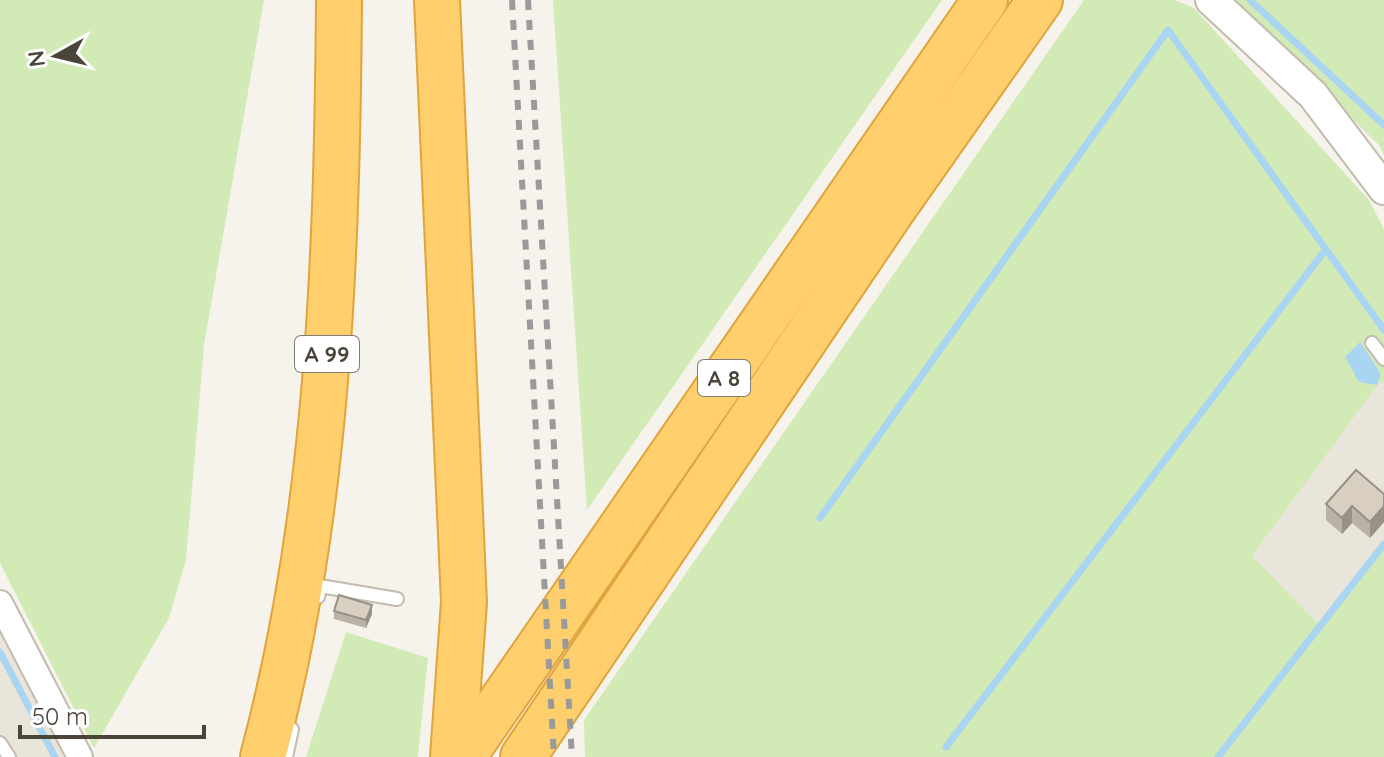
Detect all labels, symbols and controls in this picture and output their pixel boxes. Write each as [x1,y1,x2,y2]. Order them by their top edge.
north arrow [16,16,96,96]
text: N [21,49,51,69]
road number: A 99 [295,336,359,372]
road number: A 8 [698,360,750,396]
scale bar [20,689,204,739]
text: 50 m [32,701,88,731]

